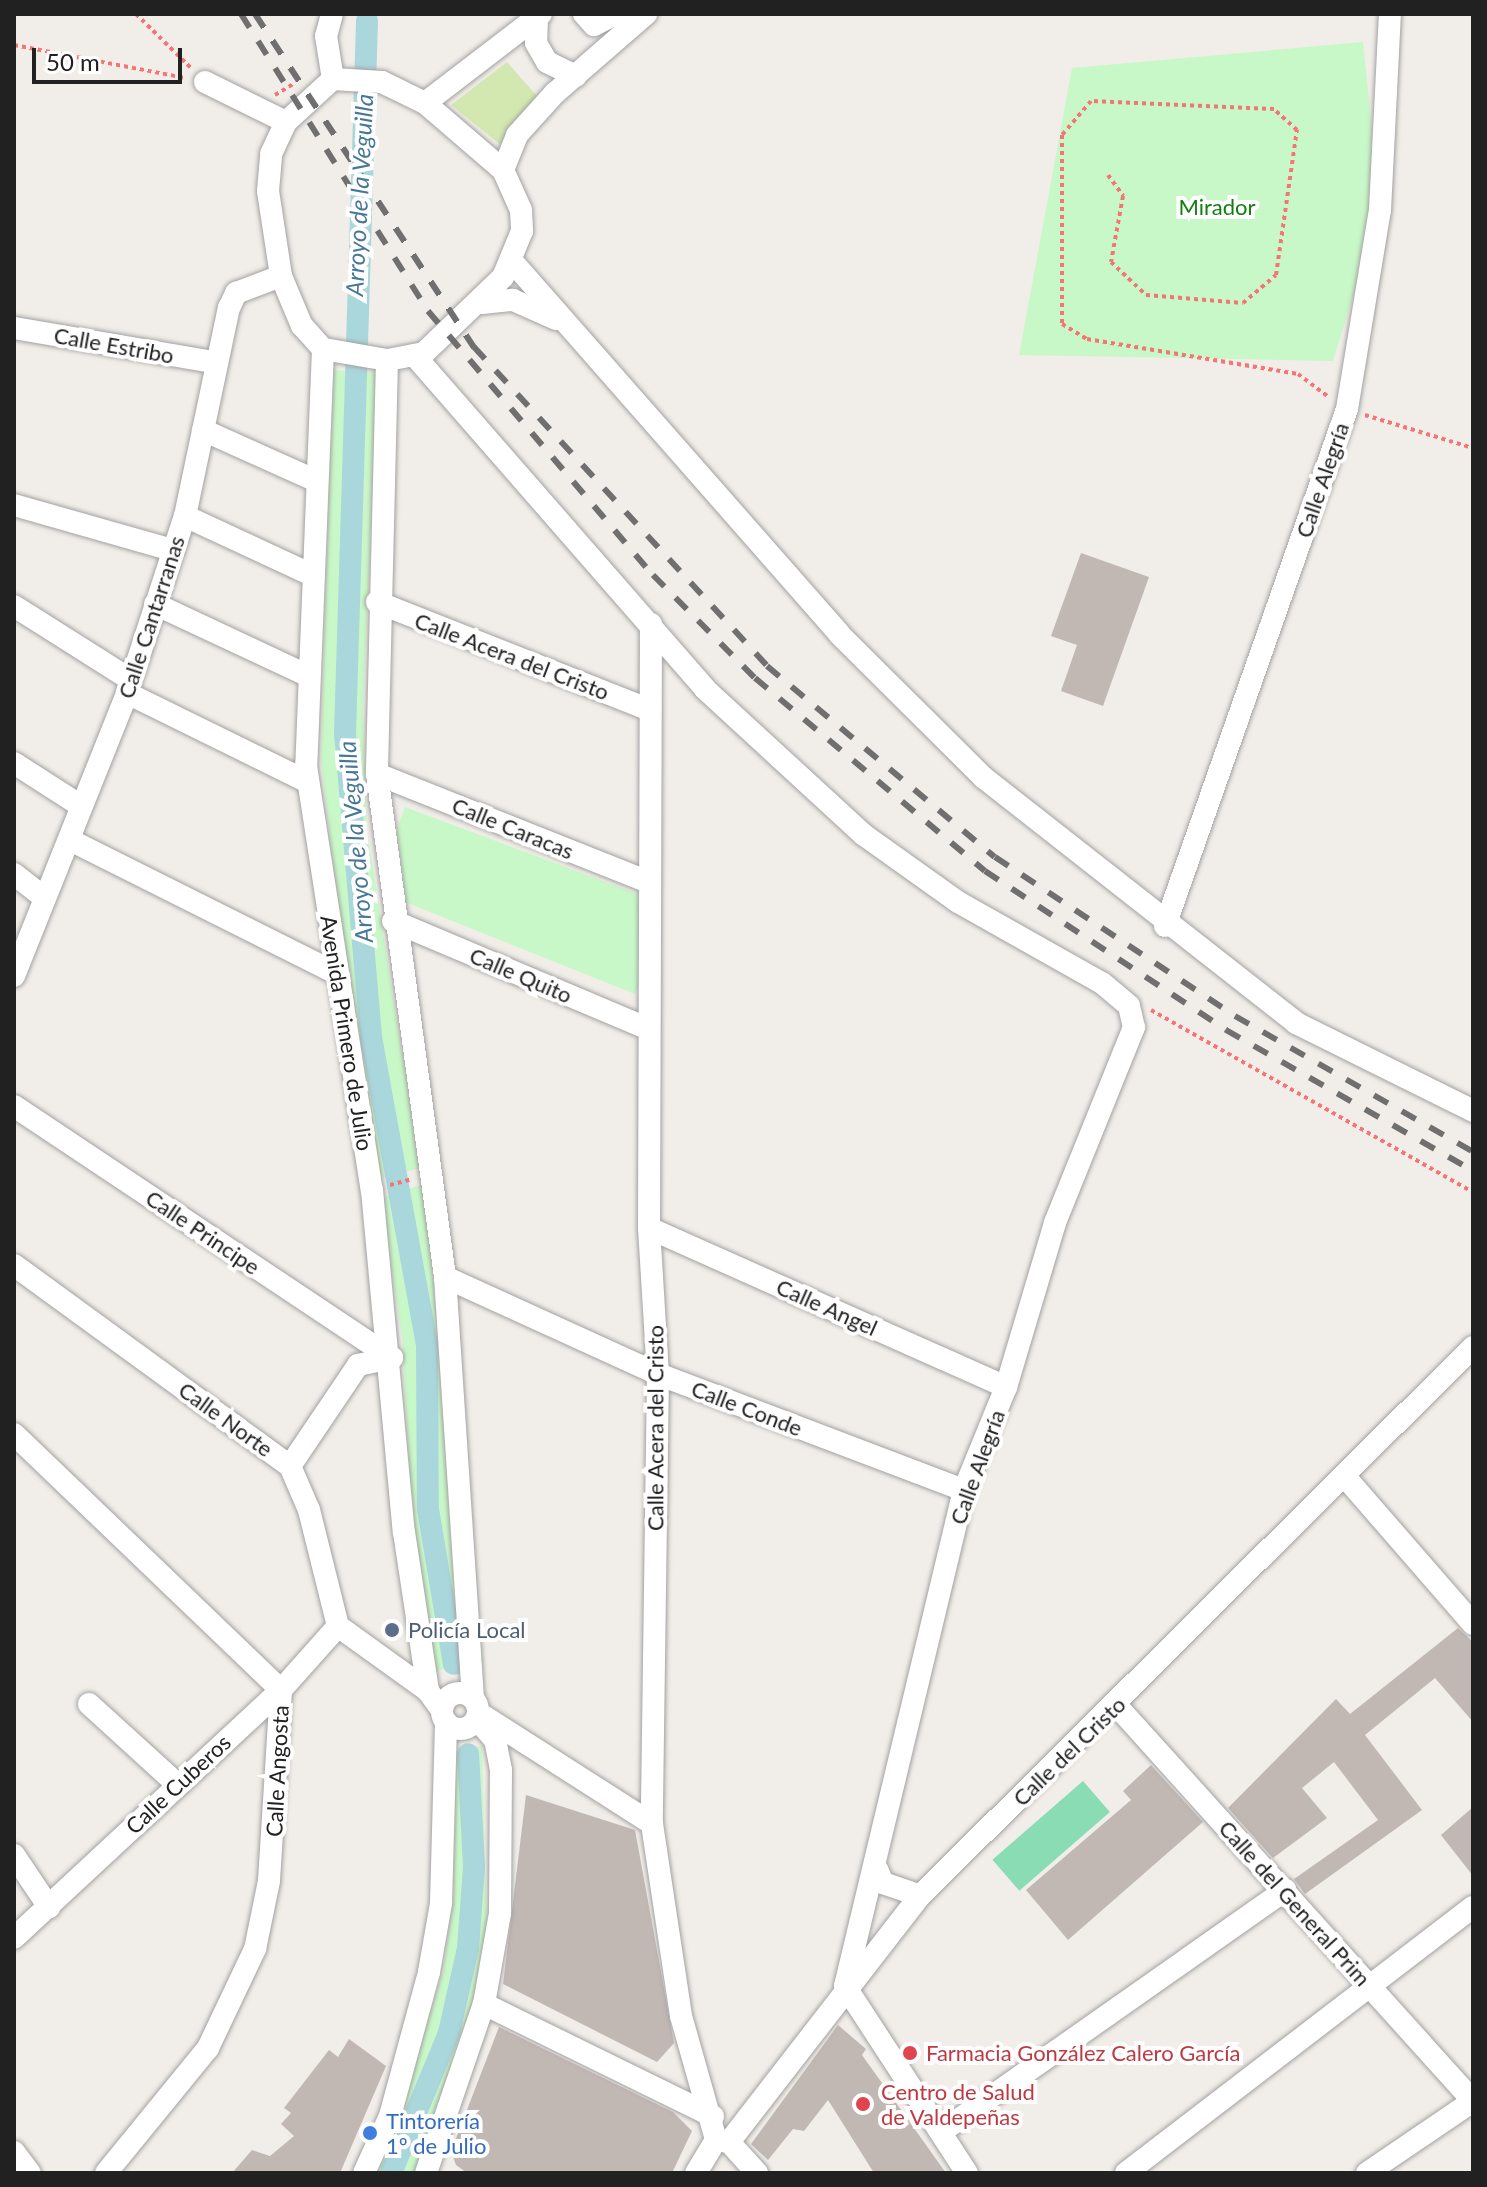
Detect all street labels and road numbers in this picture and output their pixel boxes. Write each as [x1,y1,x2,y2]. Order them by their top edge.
street label: Calle Estribo [52,321,176,369]
street label: Calle Alegría [1290,419,1354,541]
street label: Calle Cantarranas [112,532,190,702]
street label: Calle Acera del Cristo [411,607,613,705]
street label: Calle Caracas [448,792,578,864]
street label: Avenida Primero de Julio [315,913,379,1153]
street label: Calle Quito [466,942,576,1008]
street label: Calle Principe [141,1184,265,1280]
street label: Calle Angel [772,1273,882,1341]
street label: Calle Acera del Cristo [642,1325,668,1531]
street label: Calle Conde [688,1375,806,1441]
street label: Calle Norte [174,1376,278,1462]
street label: Calle Alegría [944,1406,1010,1528]
street label: Calle del Cristo [1007,1691,1131,1811]
street label: Calle Angosta [260,1704,294,1838]
street label: Calle Cuberos [120,1729,236,1839]
street label: Calle del General Prim [1214,1815,1376,1991]

